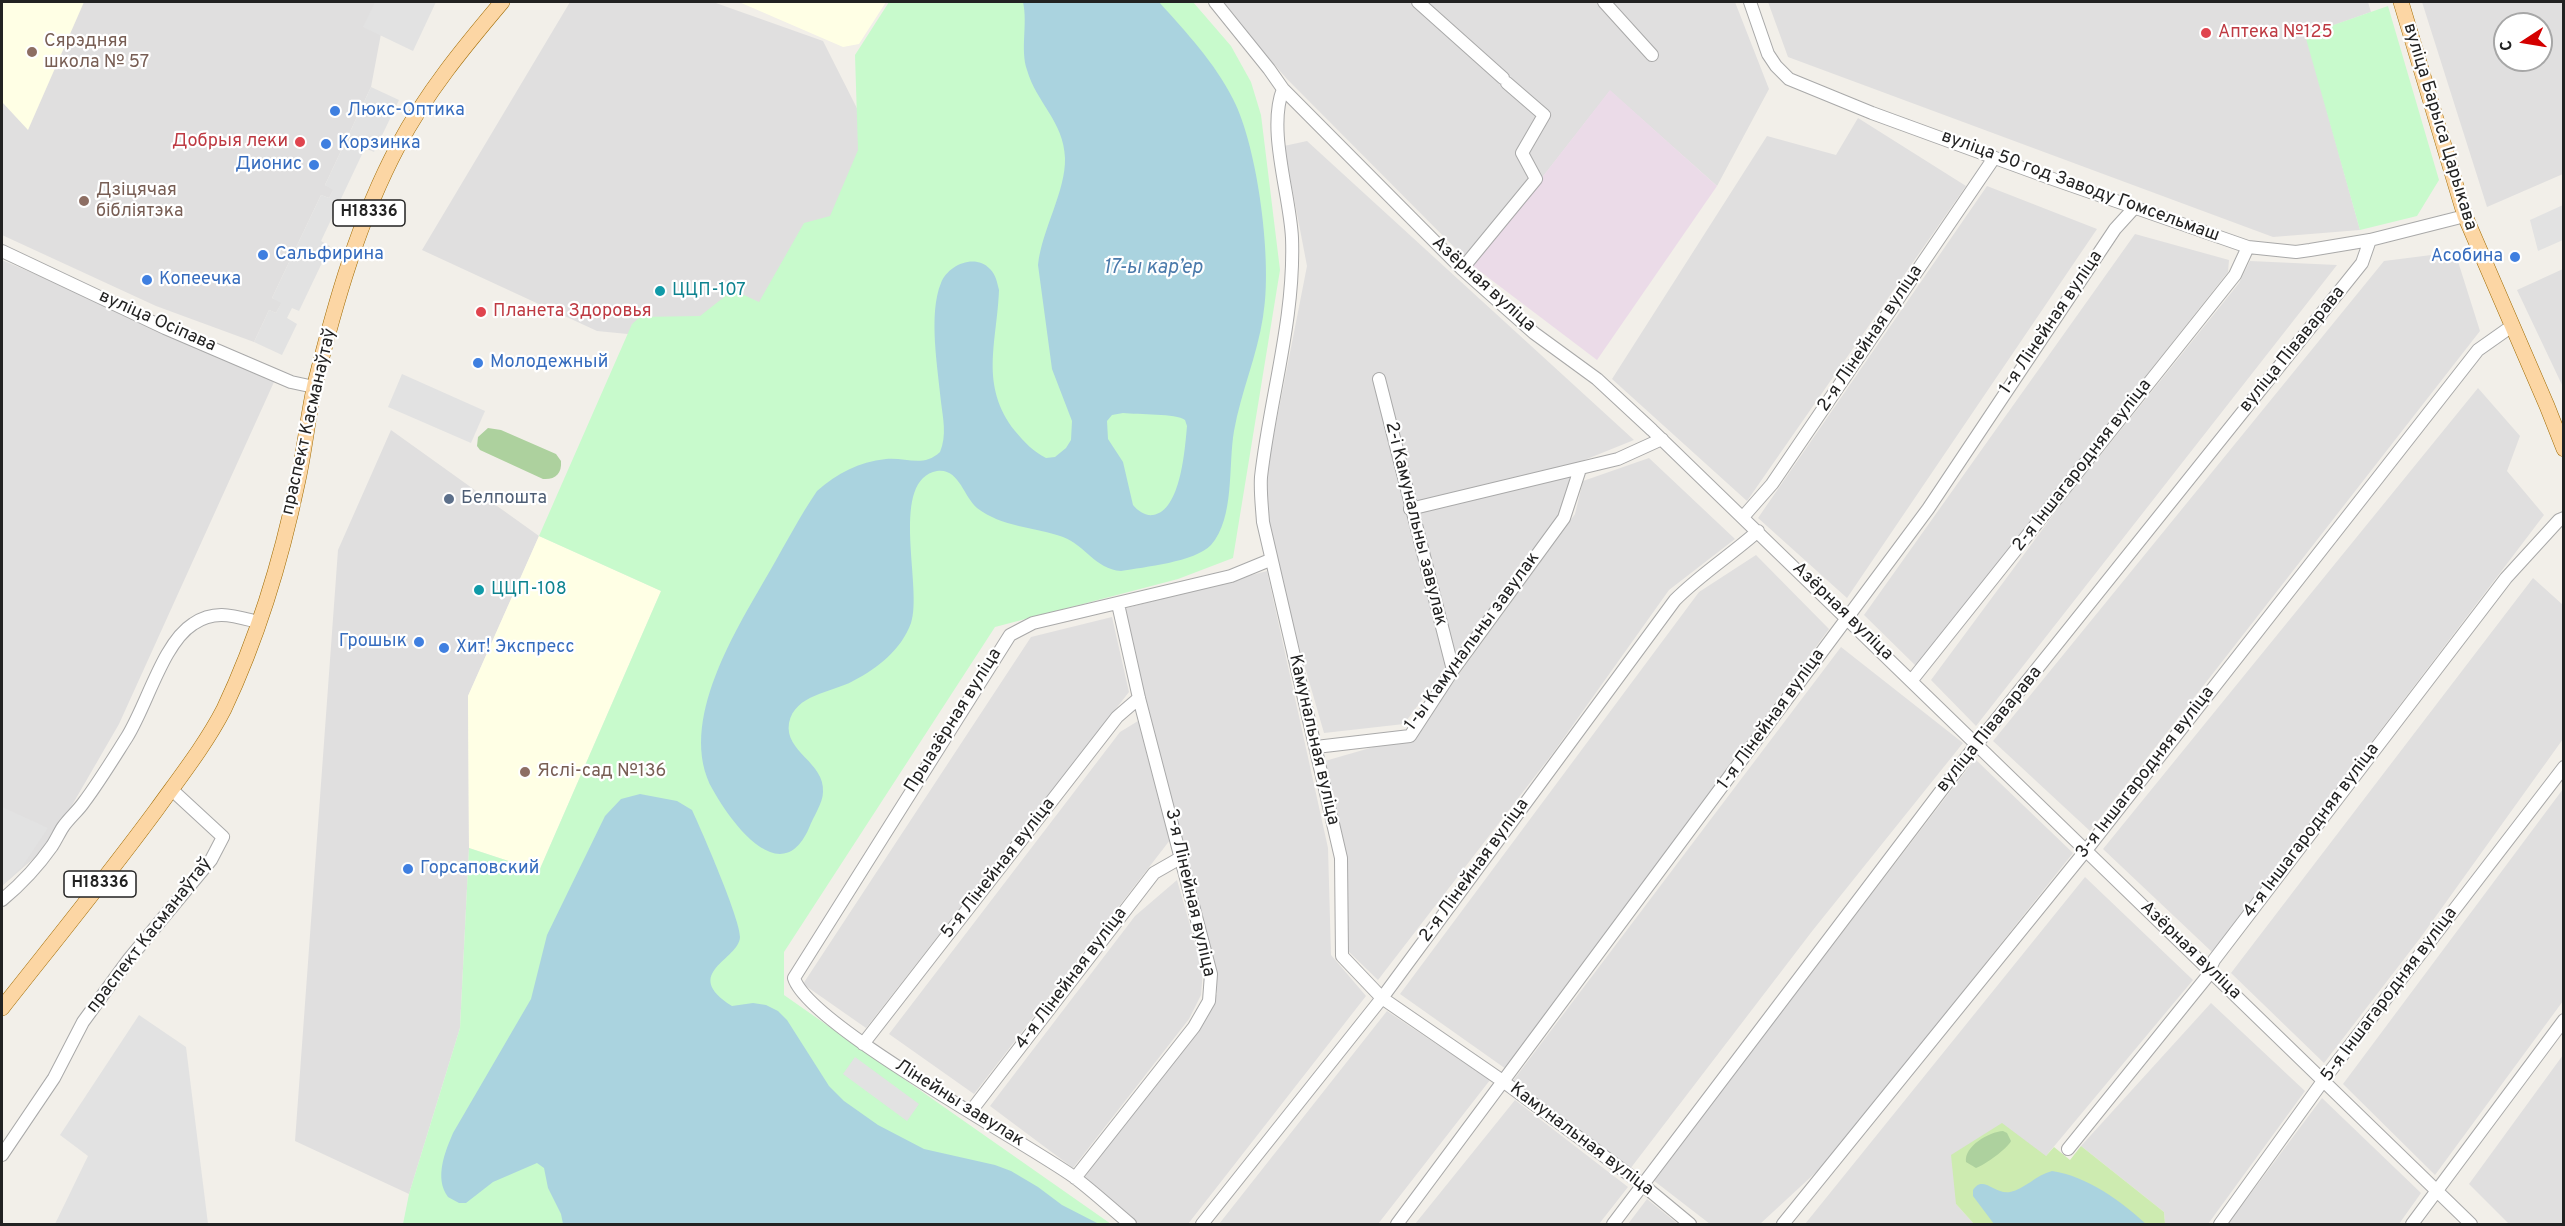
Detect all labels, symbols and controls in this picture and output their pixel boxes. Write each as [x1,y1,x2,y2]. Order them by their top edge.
north arrow [2493,12,2553,72]
street label: вуліца Барыса Царыкава [2397,21,2481,233]
place label: Аптека №125 [2218,22,2333,44]
marker: Аптека №125 [2199,26,2213,40]
place label: Сярэдняя школа № 57 [44,31,149,74]
text: С [2497,38,2518,52]
marker: Сярэдняя школа № 57 [25,45,39,59]
place label: Люкс-Оптика [347,100,465,122]
marker: Люкс-Оптика [328,104,342,118]
street label: вуліца 50 год Заводу Гомсельмаш [1938,126,2222,248]
place label: Добрыя леки [172,131,288,153]
place label: Корзинка [338,133,421,155]
marker: Добрыя леки [293,135,307,149]
marker: Корзинка [319,137,333,151]
place label: Дионис [235,154,302,176]
marker: Дионис [307,158,321,172]
place label: Дзіцячая бібліятэка [96,180,183,222]
marker: Дзіцячая бібліятэка [77,194,91,208]
road number: Н18336 [333,200,405,226]
street label: Азёрная вуліца [1427,233,1539,337]
place label: Сальфирина [275,244,384,266]
place label: Асобина [2431,246,2503,268]
street label: 1-я Лінейная вуліца [1996,247,2108,399]
marker: Сальфирина [256,248,270,262]
marker: Асобина [2508,250,2522,264]
water label: 17-ы кар’ер [1103,257,1203,281]
street label: 2-я Лінейная вуліца [1814,262,1928,416]
place label: Копеечка [159,269,241,291]
marker: Копеечка [140,273,154,287]
place label: ЦЦП-107 [672,280,746,302]
street label: вуліца Піваварава [2236,283,2350,417]
marker: ЦЦП-107 [653,284,667,298]
street label: вуліца Осіпава [95,286,219,358]
place label: Планета Здоровья [493,301,652,323]
marker: Планета Здоровья [474,305,488,319]
street label: праспект Касманаўтаў [278,327,342,517]
place label: Молодежный [490,352,608,374]
marker: Молодежный [471,356,485,370]
street label: 2-я Іншагародняя вуліца [2009,376,2157,556]
street label: 2-і Камунальны завулак [1379,420,1451,628]
place label: Белпошта [461,488,547,510]
marker: Белпошта [442,492,456,506]
street label: 1-ы Камунальны завулак [1401,548,1545,736]
street label: Азёрная вуліца [1787,558,1897,666]
place label: ЦЦП-108 [491,579,567,601]
marker: ЦЦП-108 [472,583,486,597]
place label: Грошык [339,631,407,653]
marker: Грошык [412,635,426,649]
place label: Хит! Экспресс [456,637,574,659]
marker: Хит! Экспресс [437,641,451,655]
street label: Прыазёрная вуліца [901,645,1007,797]
street label: 1-я Лінейная вуліца [1714,645,1830,795]
street label: Камунальная вуліца [1283,653,1343,827]
street label: вуліца Піваварава [1933,663,2047,797]
street label: 3-я Іншагародняя вуліца [2072,683,2220,863]
street label: 4-я Іншагародняя вуліца [2239,739,2385,923]
place label: Яслі-сад №136 [537,761,666,783]
marker: Яслі-сад №136 [518,765,532,779]
street label: 5-я Лінейная вуліца [937,794,1061,944]
street label: 2-я Лінейная вуліца [1416,795,1534,947]
street label: 3-я Лінейная вуліца [1159,807,1219,979]
street label: праспект Касманаўтаў [83,854,217,1018]
place label: Горсаповский [420,858,539,880]
marker: Горсаповский [401,862,415,876]
road number: Н18336 [64,871,136,897]
street label: Азёрная вуліца [2135,897,2245,1005]
street label: 5-я Іншагародняя вуліца [2317,903,2463,1087]
street label: 4-я Лінейная вуліца [1012,904,1132,1054]
street label: Лінейны завулак [890,1056,1028,1152]
street label: Камунальная вуліца [1505,1079,1657,1201]

